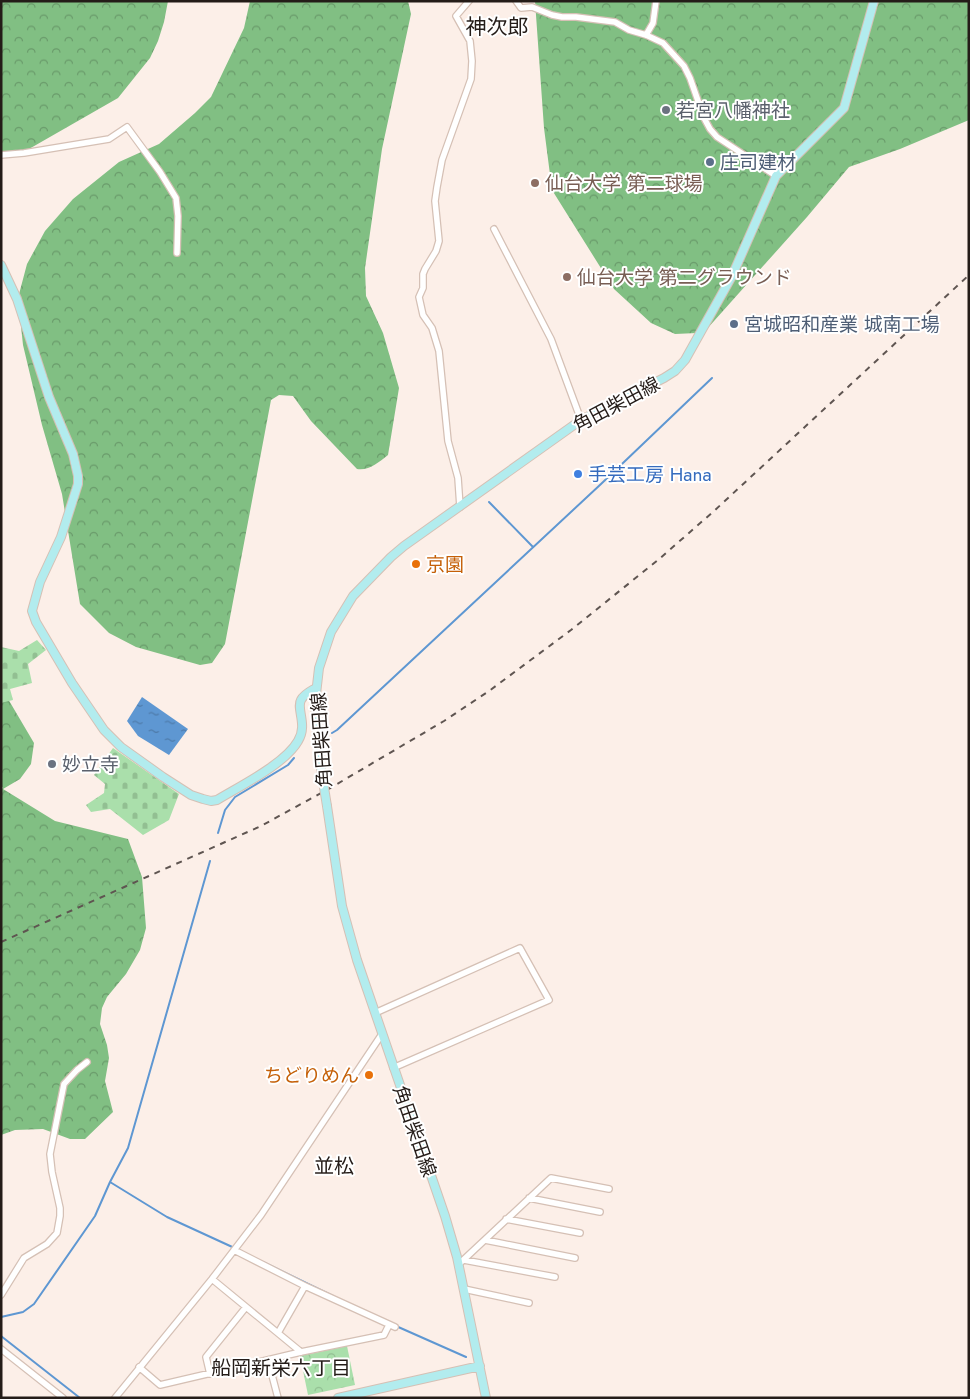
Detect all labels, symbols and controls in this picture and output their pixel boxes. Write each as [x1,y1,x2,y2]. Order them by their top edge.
district label: 神次郎 [466,12,529,42]
place label: 若宮八幡神社 [676,97,790,124]
marker: 若宮八幡神社 [660,104,672,116]
place label: 庄司建材 [720,149,796,176]
marker: 庄司建材 [704,156,716,168]
place label: 仙台大学 第二球場 [545,170,703,197]
marker: 仙台大学 第二球場 [529,177,541,189]
place label: 仙台大学 第二グラウンド [577,264,792,291]
marker: 仙台大学 第二グラウンド [561,271,573,283]
place label: 宮城昭和産業 城南工場 [744,311,940,338]
marker: 宮城昭和産業 城南工場 [728,318,740,330]
street label: 角田柴田線 [568,370,665,439]
place label: 手芸工房 Hana [588,461,712,488]
marker: 手芸工房 Hana [572,468,584,480]
place label: 京園 [426,551,464,578]
marker: 京園 [410,558,422,570]
street label: 角田柴田線 [305,692,338,788]
place label: 妙立寺 [62,751,119,778]
marker: 妙立寺 [46,758,58,770]
place label: ちどりめん [264,1062,359,1089]
marker: ちどりめん [363,1069,375,1081]
street label: 角田柴田線 [386,1082,443,1180]
district label: 並松 [314,1152,354,1181]
district label: 船岡新栄六丁目 [211,1354,351,1383]

